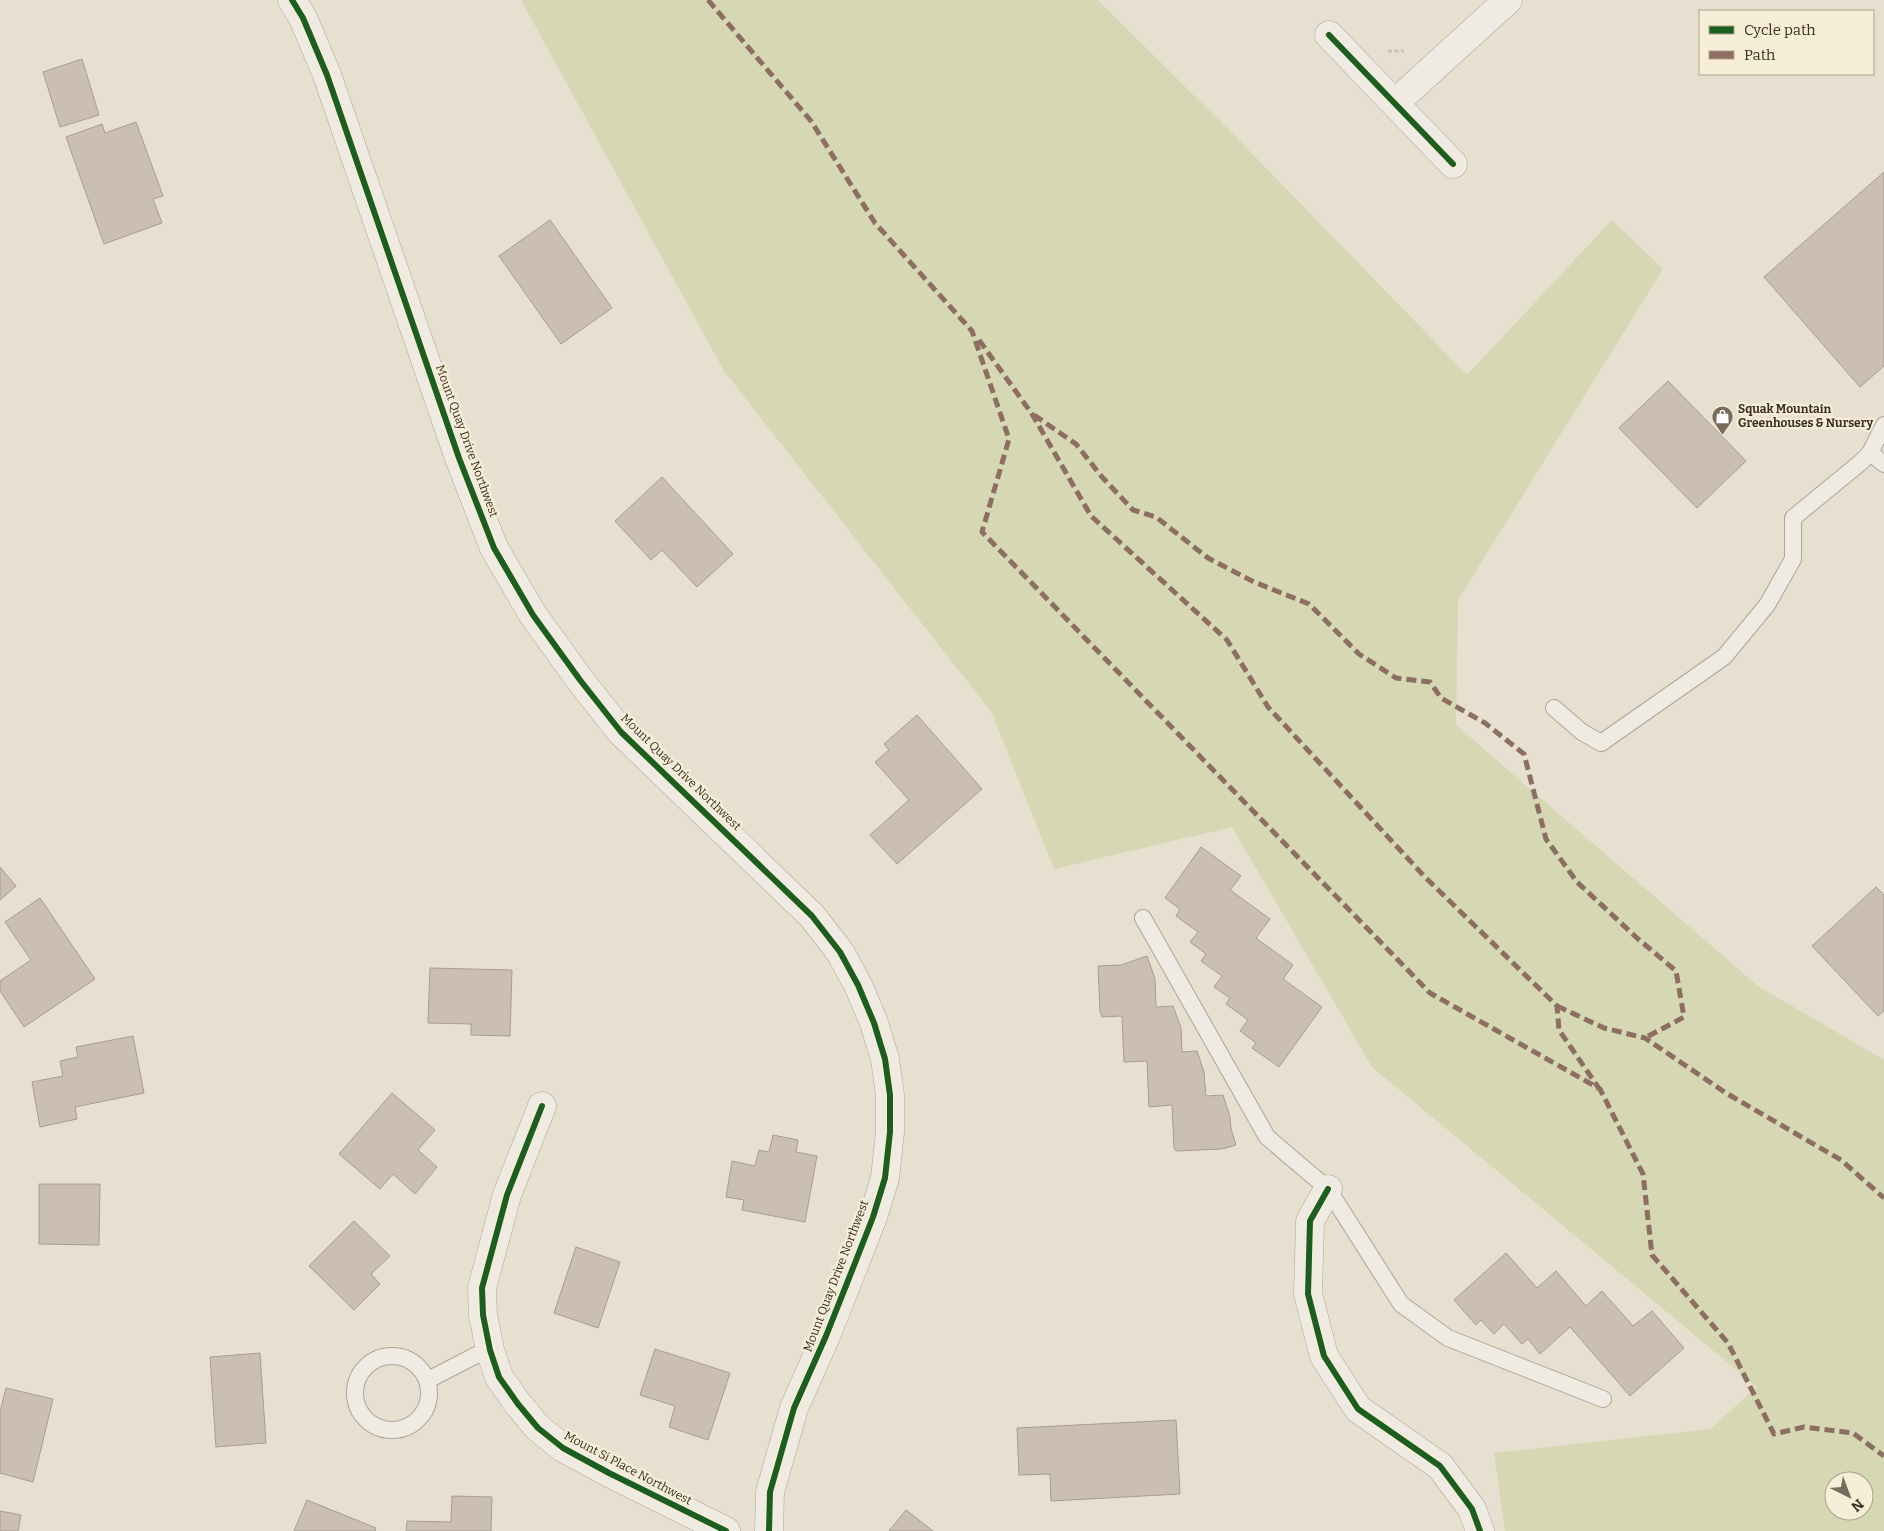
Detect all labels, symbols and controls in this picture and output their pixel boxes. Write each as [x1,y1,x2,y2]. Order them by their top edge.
legend [1699,10,1874,75]
text: Cycle path [1744,21,1816,39]
text: Path [1744,46,1776,64]
street label: Mount Quay Drive Northwest [433,363,501,520]
place label: Squak Mountain Greenhouses & Nursery [1738,402,1874,430]
shop icon: Squak Mountain Greenhouses & Nursery [1710,404,1734,435]
street label: Mount Quay Drive Northwest [618,711,744,834]
street label: Mount Quay Drive Northwest [801,1198,872,1354]
street label: Mount Si Place Northwest [562,1428,695,1508]
north arrow [1824,1471,1874,1521]
text: N [1848,1495,1867,1515]

